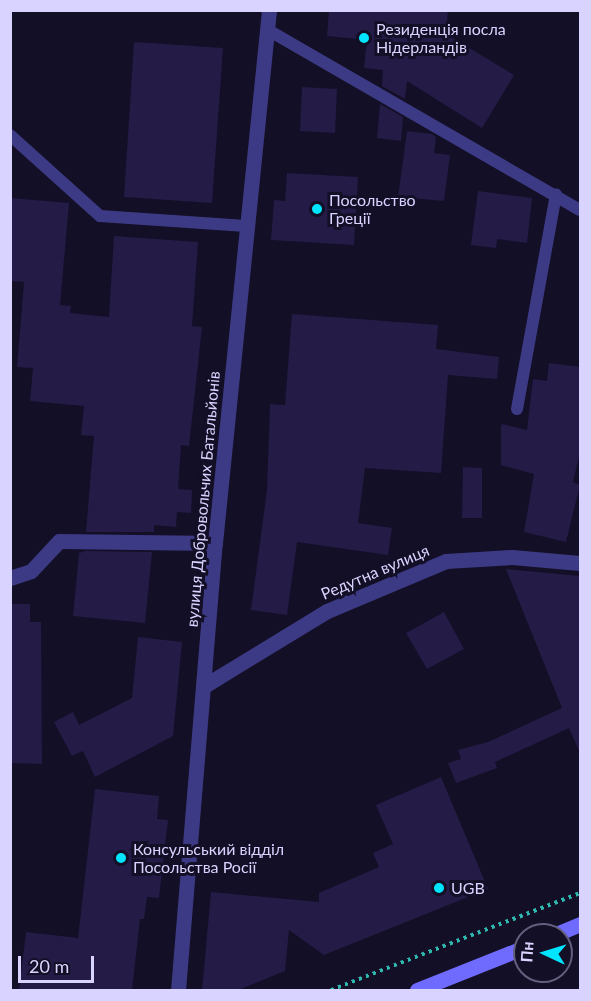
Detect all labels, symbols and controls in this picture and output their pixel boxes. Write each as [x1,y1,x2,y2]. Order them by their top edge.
place label: Резиденція посла Нідерландів [376,19,506,57]
marker: Резиденція посла Нідерландів [357,31,371,45]
place label: Посольство Греції [329,190,416,228]
marker: Посольство Греції [310,202,324,216]
street label: вулиця Добровольчих Батальйонів [182,370,224,628]
street label: Редутна вулиця [318,541,432,603]
place label: Консульський відділ Посольства Росії [133,839,284,877]
marker: Консульський відділ Посольства Росії [114,851,128,865]
place label: UGB [451,878,485,898]
marker: UGB [432,881,446,895]
north arrow [513,923,573,983]
text: Пн [516,941,537,963]
scale bar [21,944,98,982]
text: 20 m [29,955,69,977]

